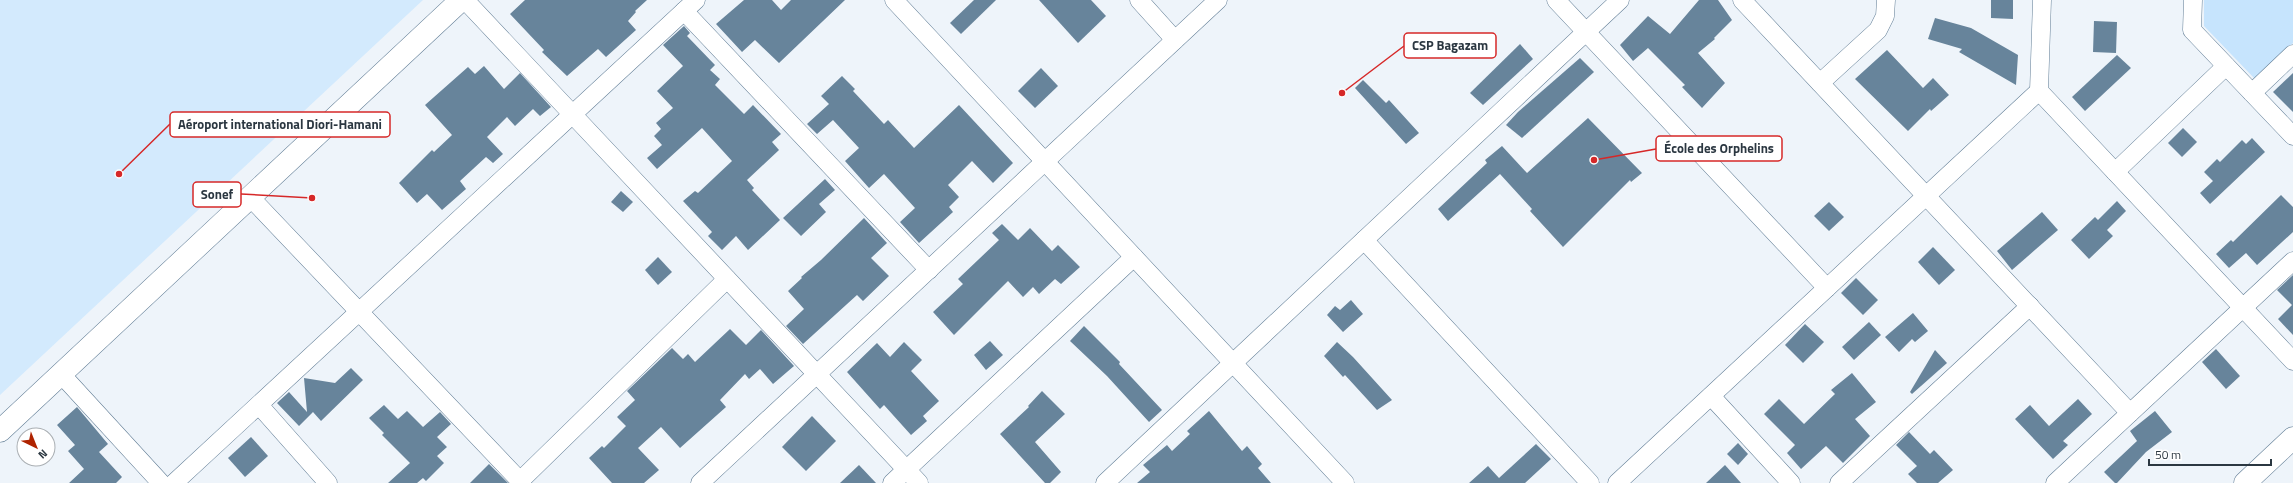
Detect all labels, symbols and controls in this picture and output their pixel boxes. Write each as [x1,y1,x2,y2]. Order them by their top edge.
callout: CSP Bagazam [1404,33,1496,58]
text: CSP Bagazam [1412,35,1488,55]
callout: Aéroport international Diori-Hamani [170,112,390,137]
text: Aéroport international Diori-Hamani [178,114,382,134]
callout: École des Orphelins [1656,136,1782,161]
text: École des Orphelins [1664,138,1774,158]
callout: Sonef [193,182,241,207]
text: Sonef [201,184,234,204]
north arrow [16,427,56,467]
scale bar [2149,441,2271,467]
text: 50 m [2155,445,2181,464]
text: N [35,446,51,463]

